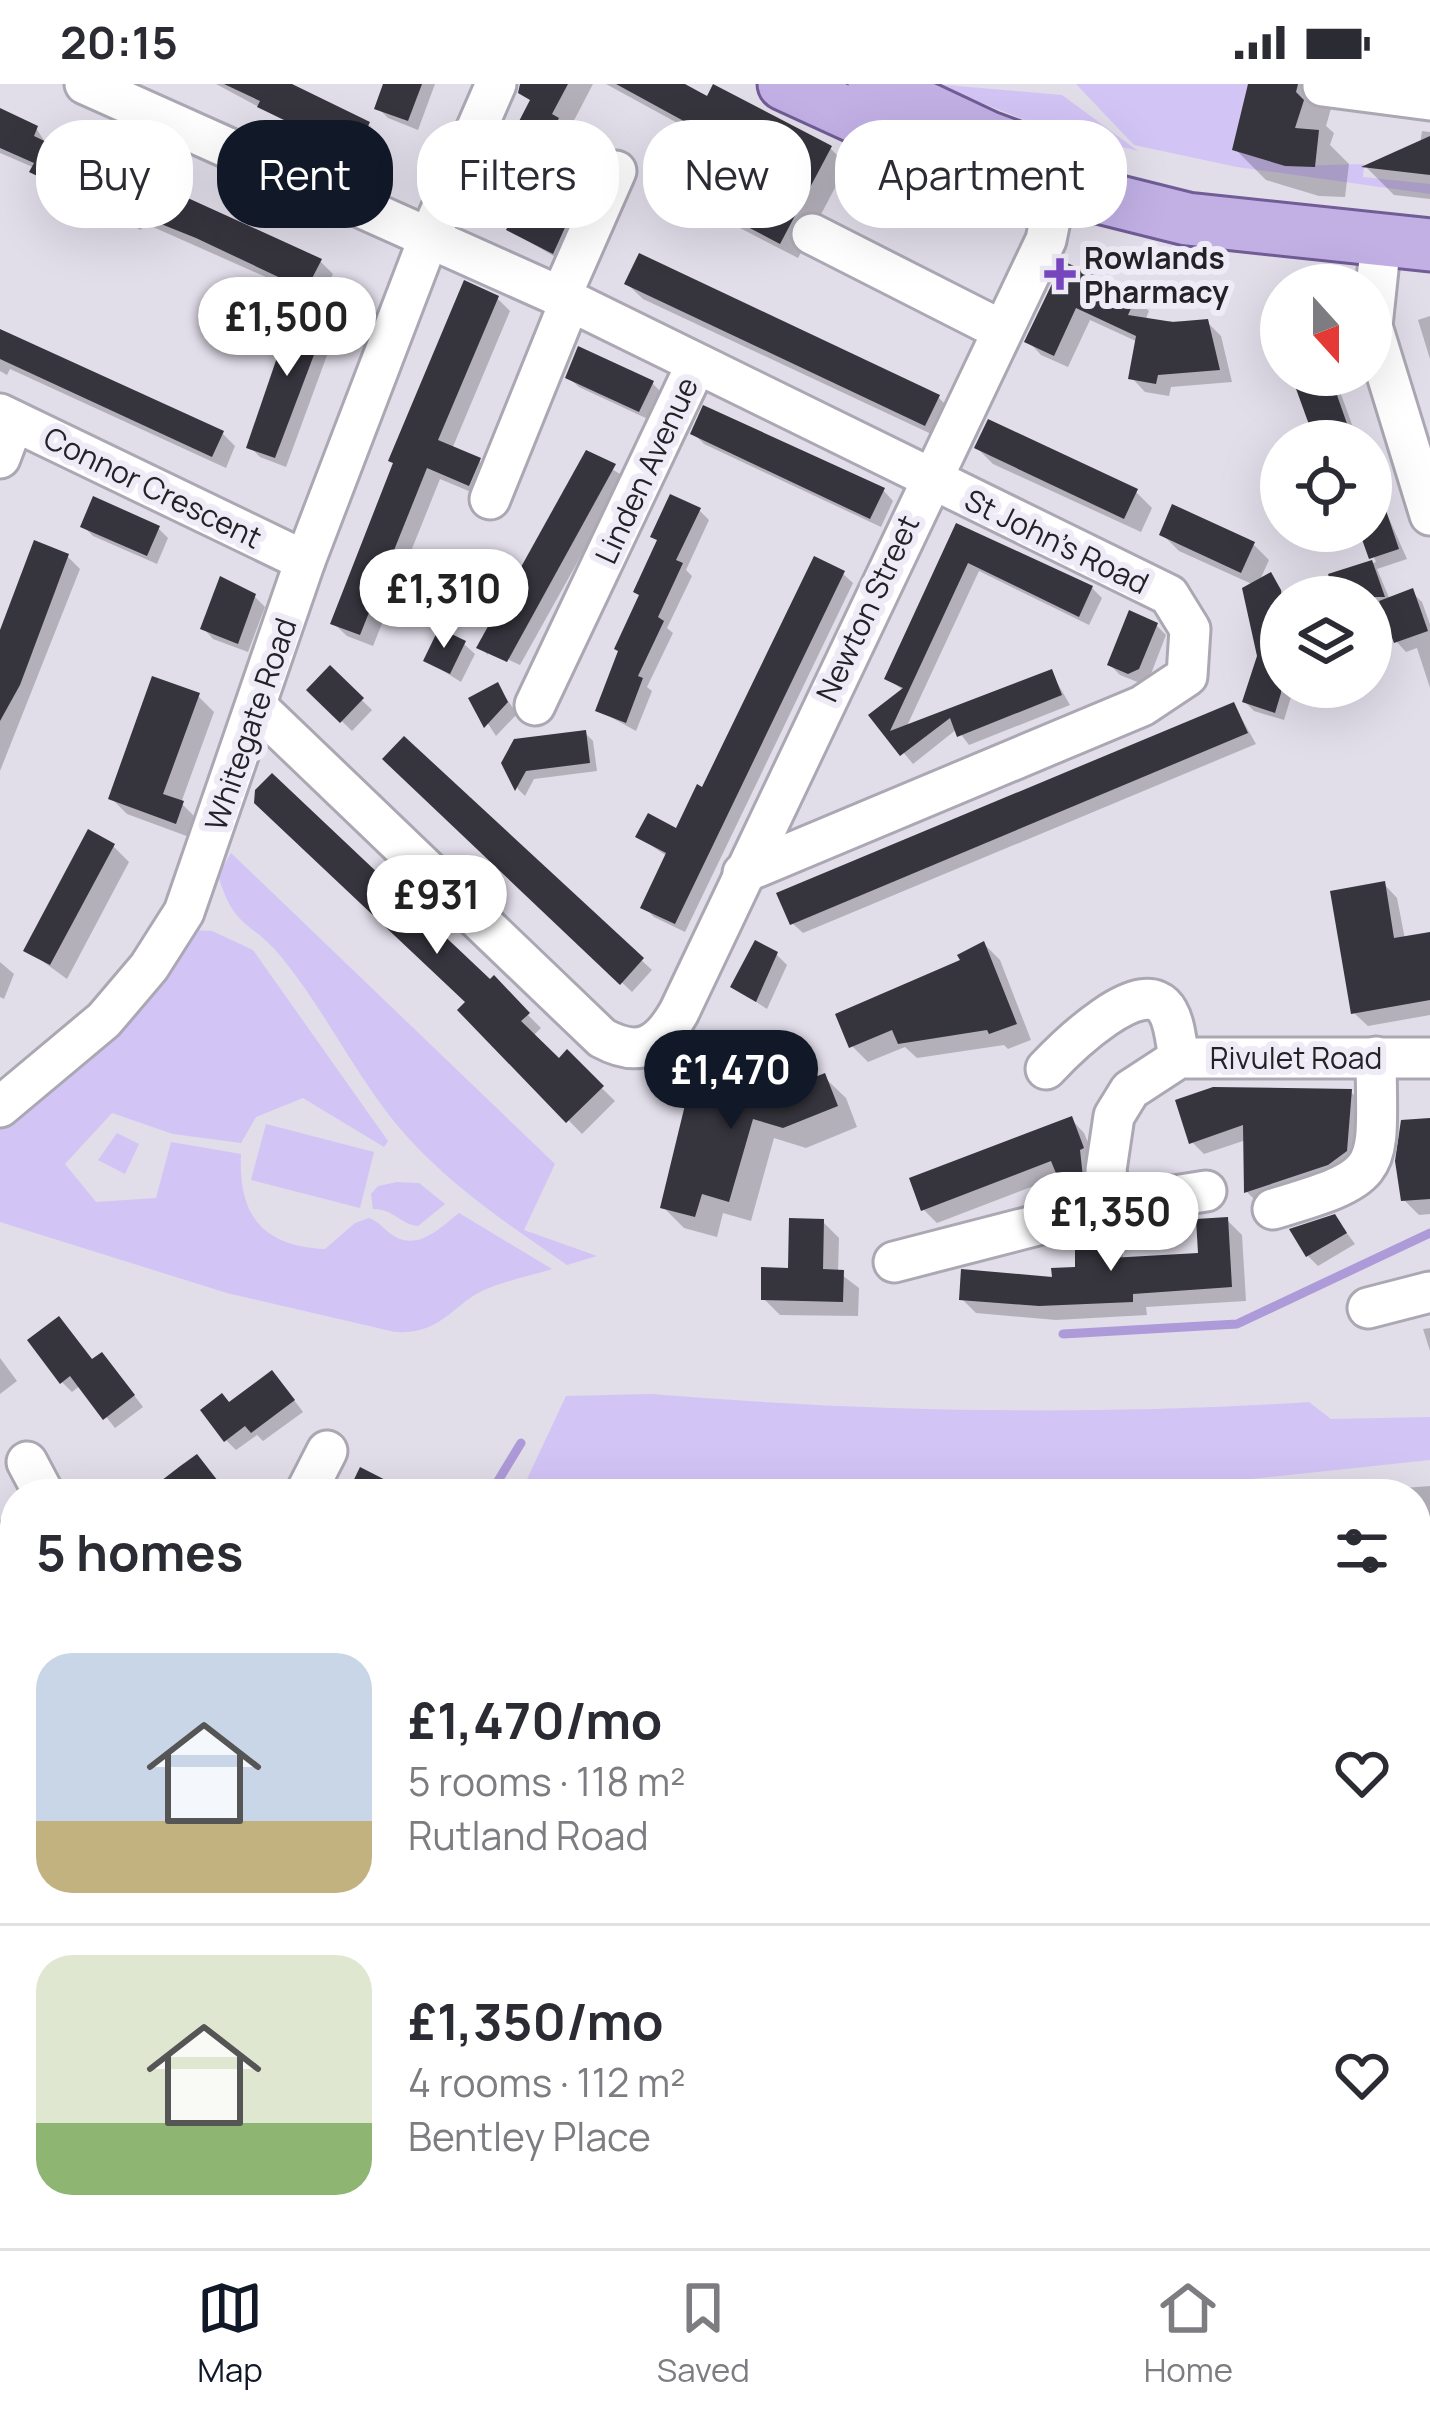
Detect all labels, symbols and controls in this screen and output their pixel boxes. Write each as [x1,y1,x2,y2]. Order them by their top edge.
text: 20:15 [60,11,178,73]
chip: Buy [36,120,193,228]
chip: Rent [217,120,393,228]
chip: Filters [417,120,619,228]
chip: New [643,120,811,228]
chip: Apartment [835,120,1127,228]
place label: Rowlands Pharmacy [1084,237,1229,312]
marker: Rowlands Pharmacy [1047,261,1073,287]
north arrow [1260,264,1392,396]
map controls [1260,264,1392,708]
pin: £1,500 [189,277,385,379]
text: £1,500 [225,289,349,343]
street label: Linden Avenue [585,370,707,570]
street label: Connor Crescent [37,416,269,558]
button: locate [1260,420,1392,552]
street label: St John's Road [958,479,1156,603]
street label: Newton Street [806,508,928,708]
pin: £1,310 [346,549,542,651]
text: £1,310 [386,561,502,615]
button: layers [1260,576,1392,708]
street label: Whitegate Road [194,612,306,836]
pin: £931 [366,855,508,957]
text: £931 [394,867,480,921]
pin: £1,470 [633,1030,829,1132]
street label: Rivulet Road [1210,1037,1382,1078]
text: £1,470 [671,1042,791,1096]
pin: £1,350 [1013,1172,1209,1274]
text: £1,350 [1051,1184,1171,1238]
text: 5 homes [36,1517,243,1586]
icon: filters [1329,1518,1395,1584]
text: £1,470/mo [408,1685,662,1754]
icon: home [132,1701,276,1845]
icon: heart [1329,1740,1395,1806]
text: 5 rooms · 118 m² [408,1754,686,1808]
text: Rutland Road [408,1808,649,1862]
text: £1,350/mo [408,1986,664,2055]
icon: home [132,2003,276,2147]
icon: heart [1329,2042,1395,2108]
text: 4 rooms · 112 m² [408,2055,686,2109]
text: Bentley Place [408,2109,651,2163]
tab: Map [197,2275,263,2392]
tab: Saved [657,2275,750,2392]
tab: Home [1144,2275,1233,2392]

